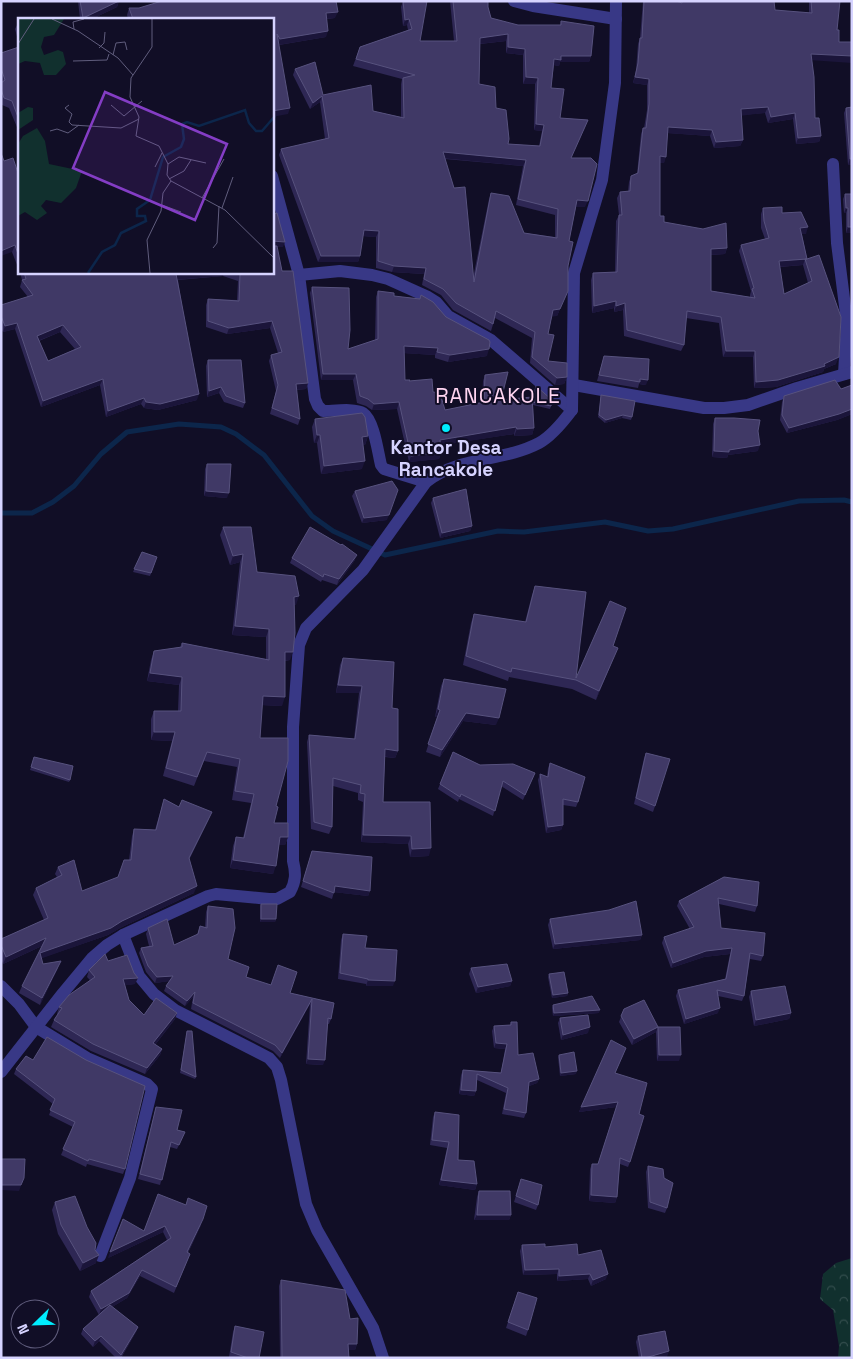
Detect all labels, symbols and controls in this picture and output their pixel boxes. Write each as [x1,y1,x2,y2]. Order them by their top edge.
inset map [18,18,274,274]
district label: RANCAKOLE [435,382,561,409]
marker: Kantor Desa Rancakole [440,422,452,434]
place label: Kantor Desa Rancakole [390,435,502,482]
north arrow [10,1299,60,1349]
text: N [13,1321,33,1337]

